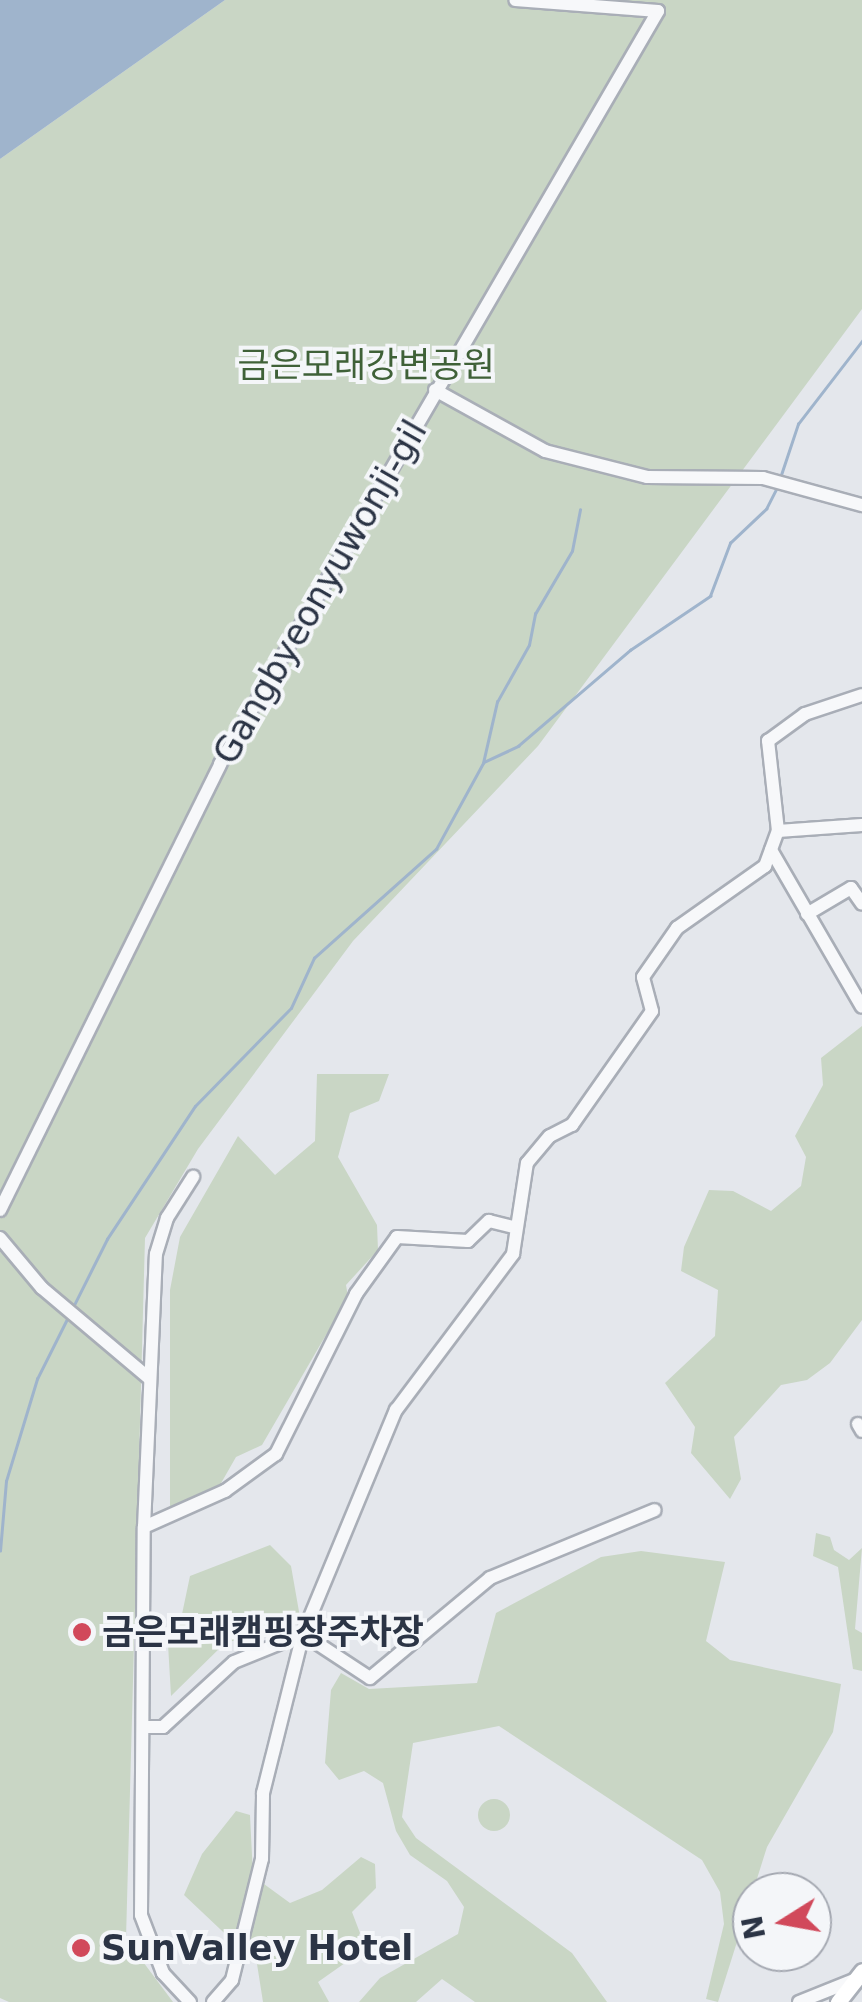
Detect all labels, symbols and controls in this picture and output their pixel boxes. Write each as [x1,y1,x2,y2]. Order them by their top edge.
park label: 금은모래강변공원 [237,344,495,386]
street label: Gangbyeonyuwonji-gil [204,413,436,771]
place label: 금은모래캠핑장주차장 [102,1611,424,1653]
marker: 금은모래캠핑장주차장 [71,1621,93,1643]
north arrow [732,1872,832,1972]
text: N [736,1913,772,1942]
place label: SunValley Hotel [101,1927,413,1969]
marker: SunValley Hotel [70,1937,92,1959]

